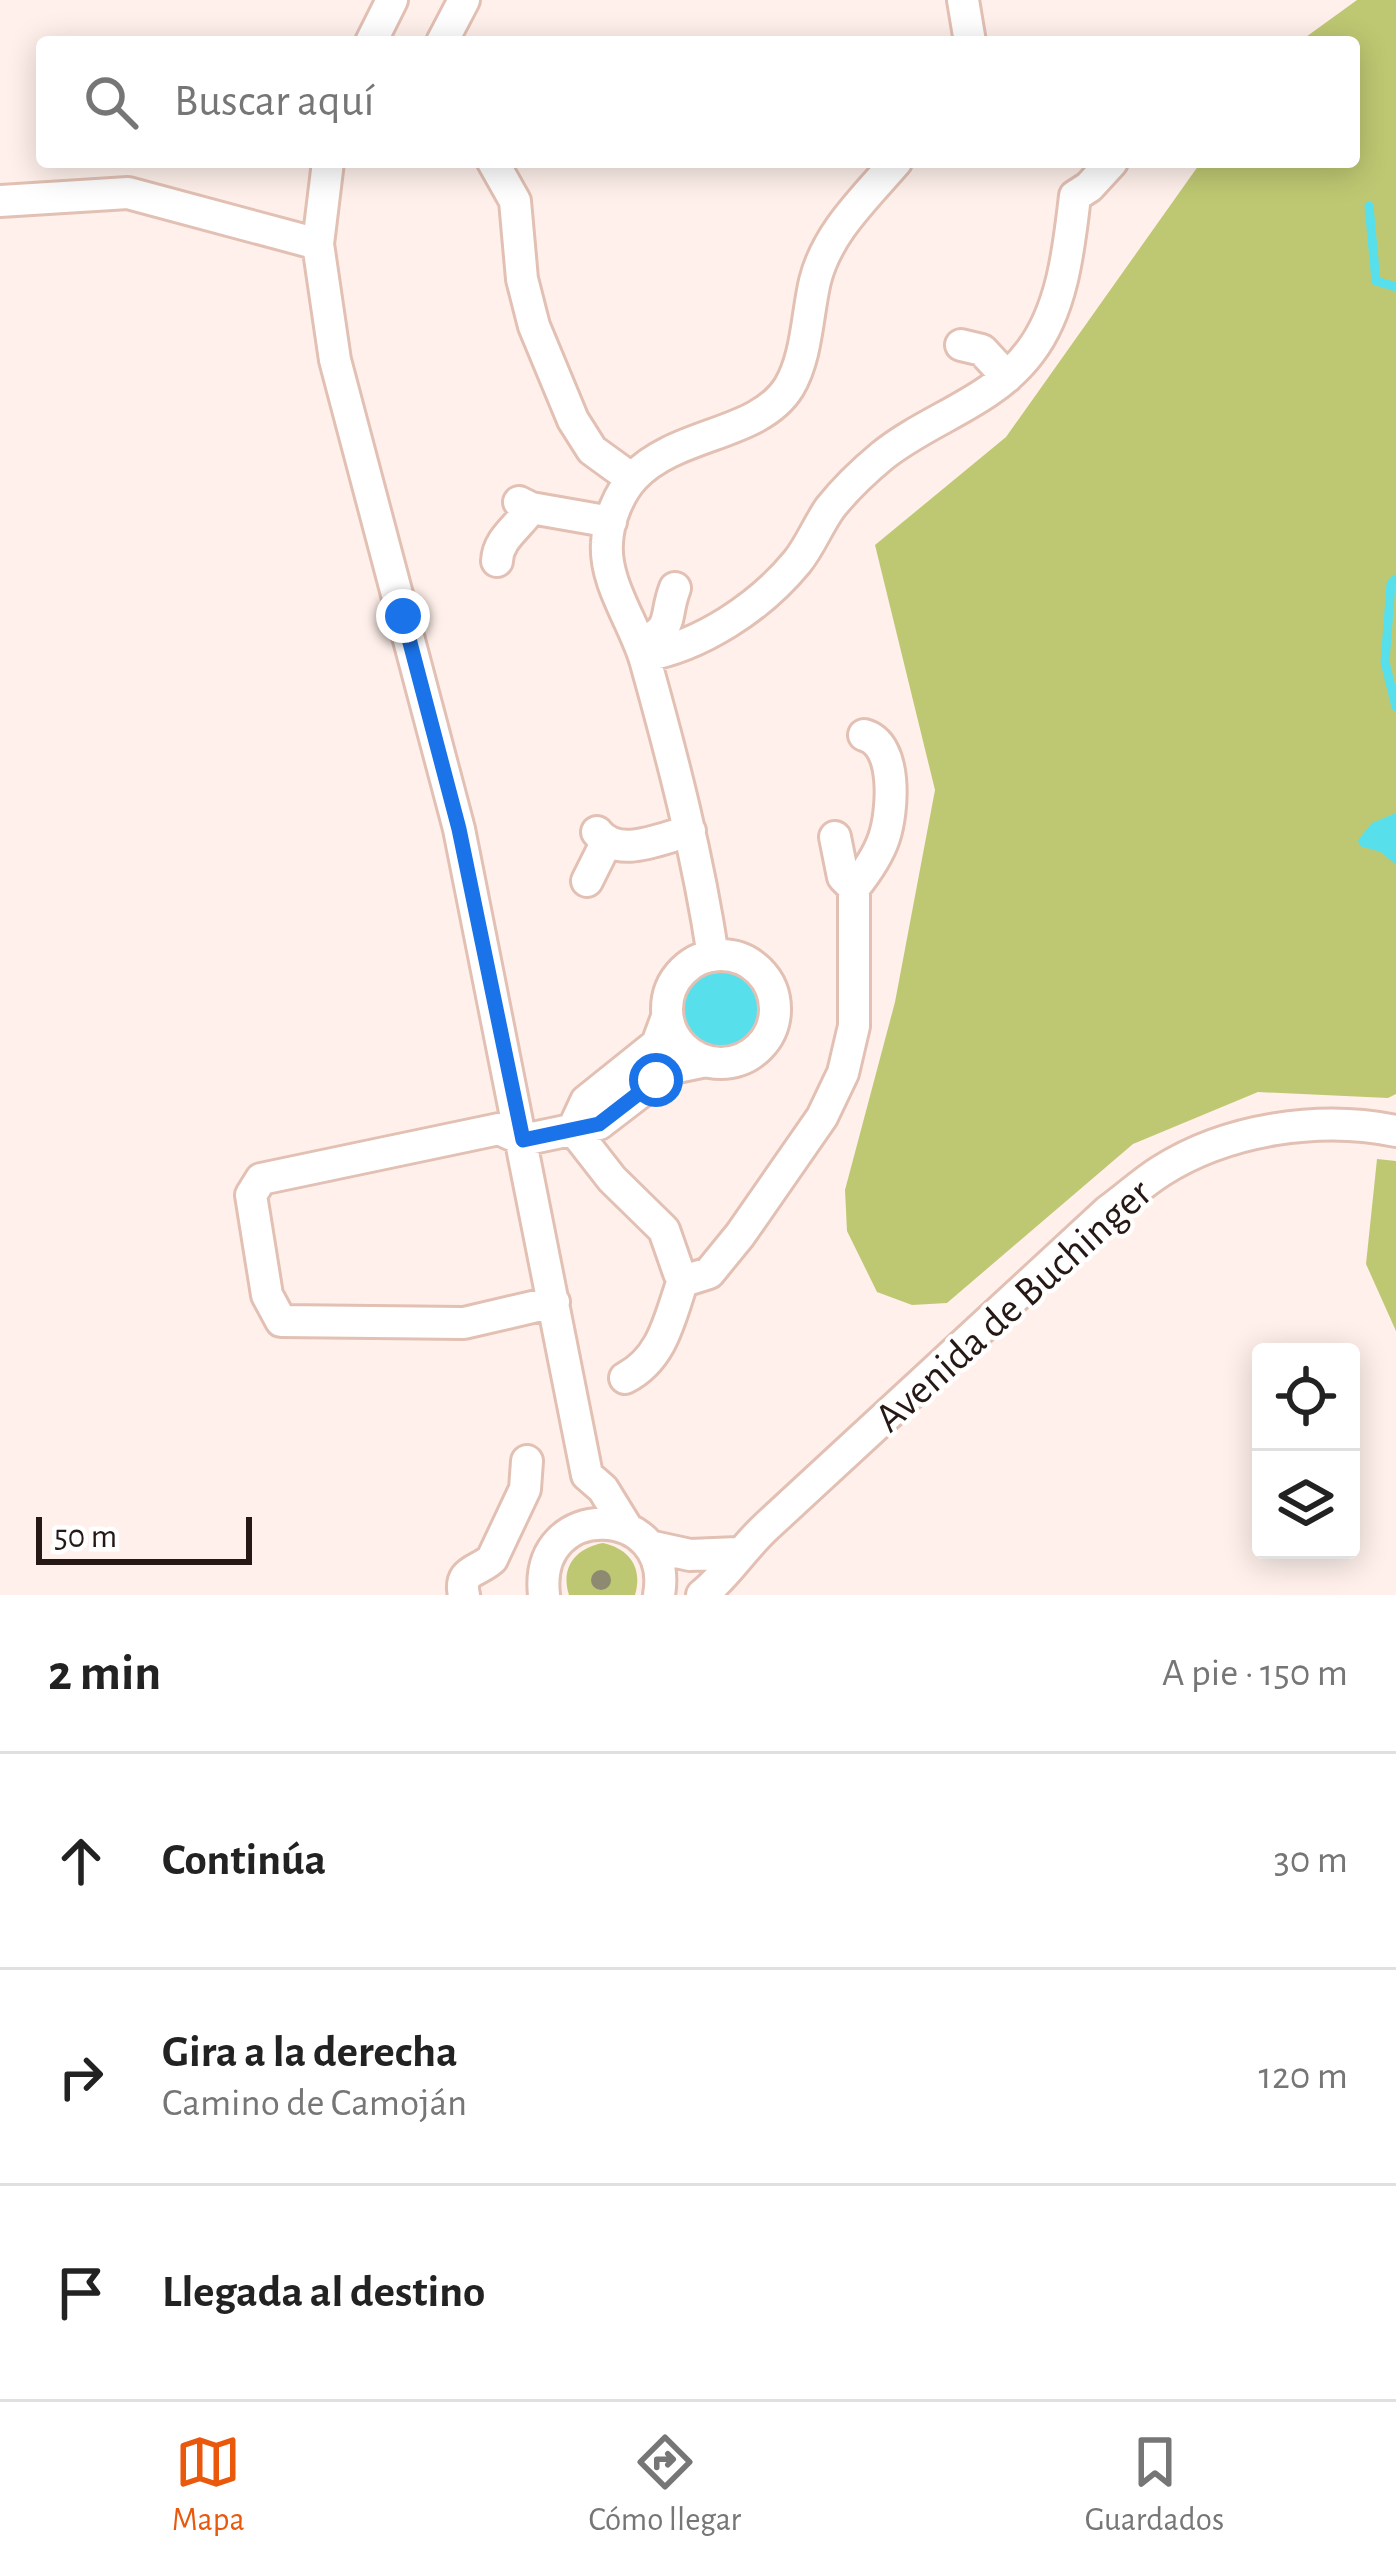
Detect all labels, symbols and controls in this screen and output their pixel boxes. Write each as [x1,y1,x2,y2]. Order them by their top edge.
search box [36,36,1360,168]
icon: search [78,69,144,135]
text: Buscar aquí [174,79,374,124]
route end [376,589,430,643]
route start [629,1053,683,1107]
street label: Avenida de Buchinger [867,1171,1160,1440]
map controls [1252,1343,1360,1559]
button: locate [1252,1343,1360,1451]
button: layers [1252,1451,1360,1559]
scale bar [36,1511,252,1564]
text: 50 m [54,1521,117,1554]
text: 2 min [48,1648,161,1699]
text: A pie · 150 m [1162,1654,1348,1693]
icon: ahead [48,1828,114,1894]
text: Continúa [162,1838,326,1883]
text: 30 m [1274,1841,1348,1880]
text: Gira a la derecha [162,2030,458,2075]
icon: right [48,2044,114,2110]
text: 120 m [1259,2057,1348,2096]
text: Camino de Camoján [162,2084,467,2123]
icon: arrive [48,2260,114,2326]
text: Llegada al destino [162,2270,485,2315]
tab: Mapa [172,2429,245,2541]
tab: Cómo llegar [588,2429,741,2541]
tab: Guardados [1085,2429,1224,2541]

